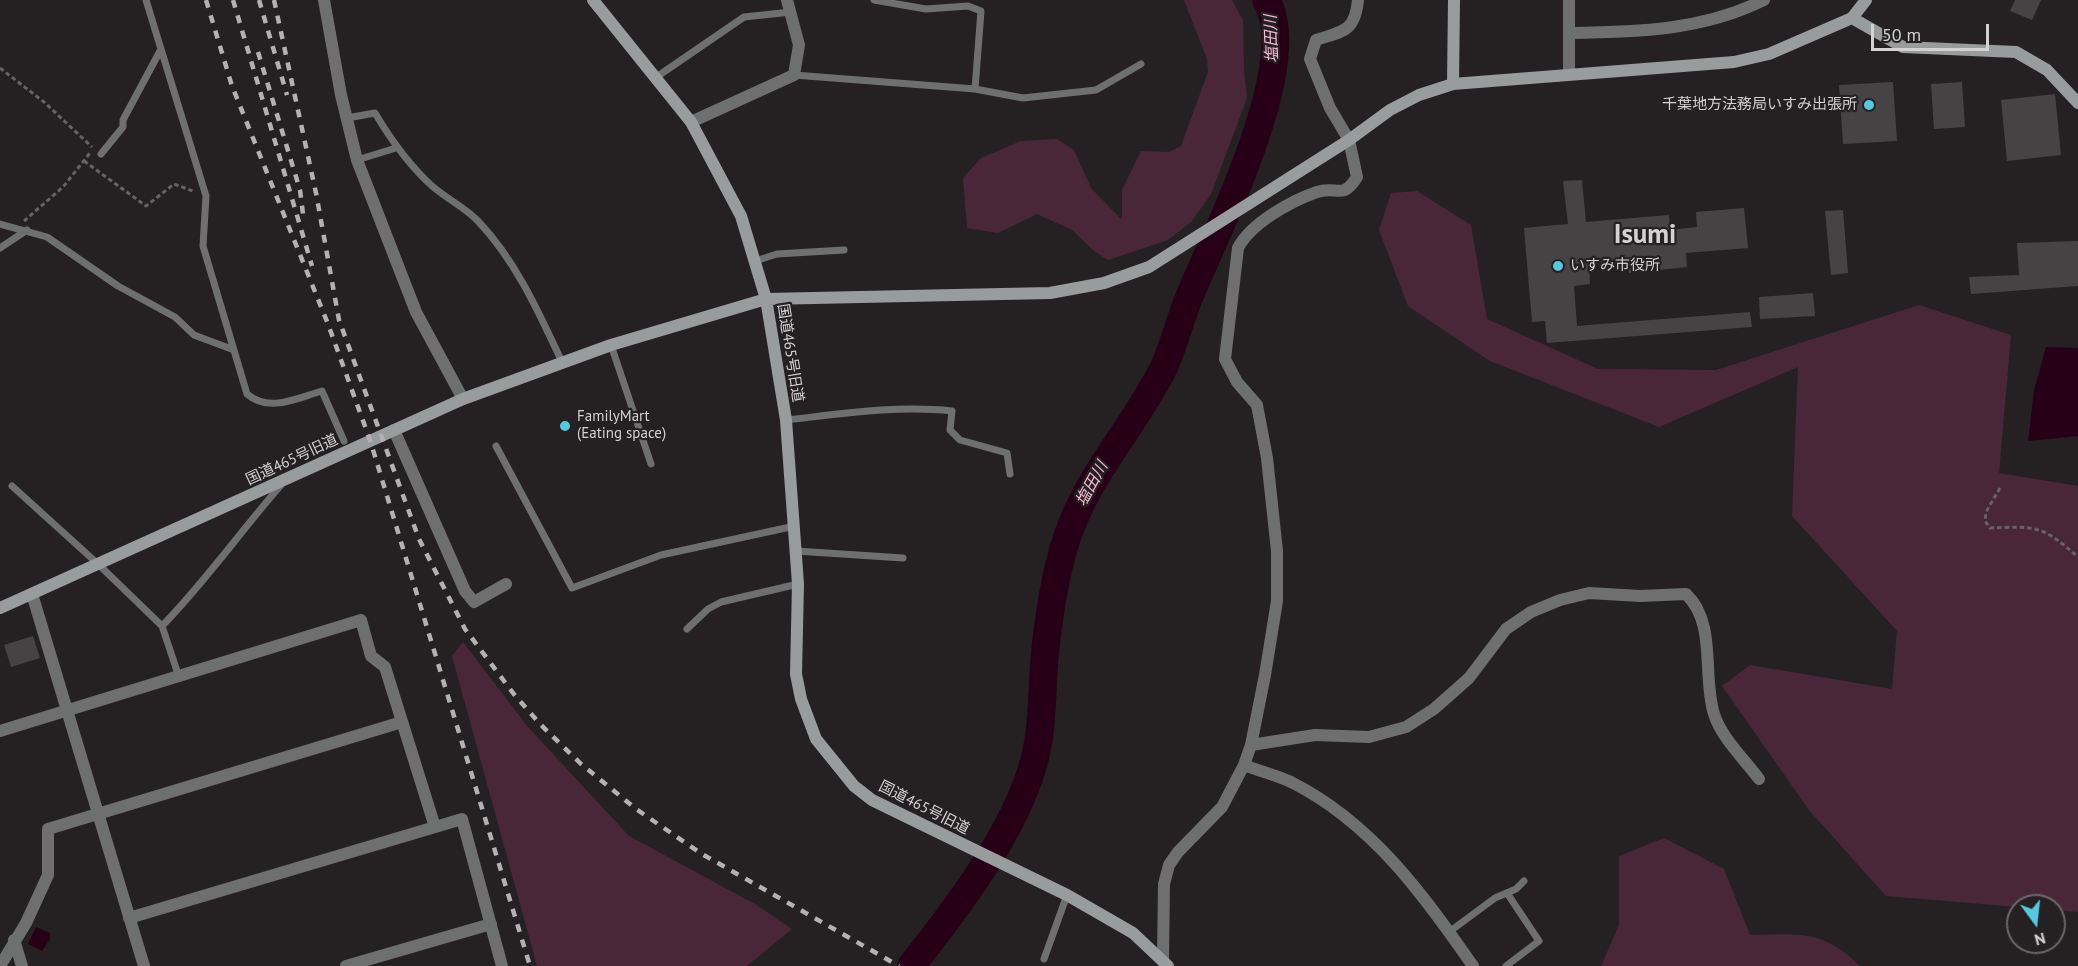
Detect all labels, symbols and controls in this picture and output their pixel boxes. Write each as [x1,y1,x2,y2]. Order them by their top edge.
scale bar [1874,12,1992,50]
water label: 塩田川 [1262,15,1282,63]
text: 50 m [1882,23,1921,46]
place label: 千葉地方法務局いすみ出張所 [1662,96,1857,114]
marker: 千葉地方法務局いすみ出張所 [1862,98,1876,112]
district label: Isumi [1614,219,1676,251]
place label: いすみ市役所 [1570,257,1660,275]
marker: いすみ市役所 [1551,259,1565,273]
street label: 国道465号旧道 [773,302,807,404]
place label: FamilyMart (Eating space) [577,408,666,443]
marker: FamilyMart (Eating space) [558,419,572,433]
street label: 国道465号旧道 [243,431,341,489]
water label: 塩田川 [1072,458,1112,510]
street label: 国道465号旧道 [876,777,972,839]
north arrow [2006,894,2066,954]
text: N [2032,928,2048,950]

